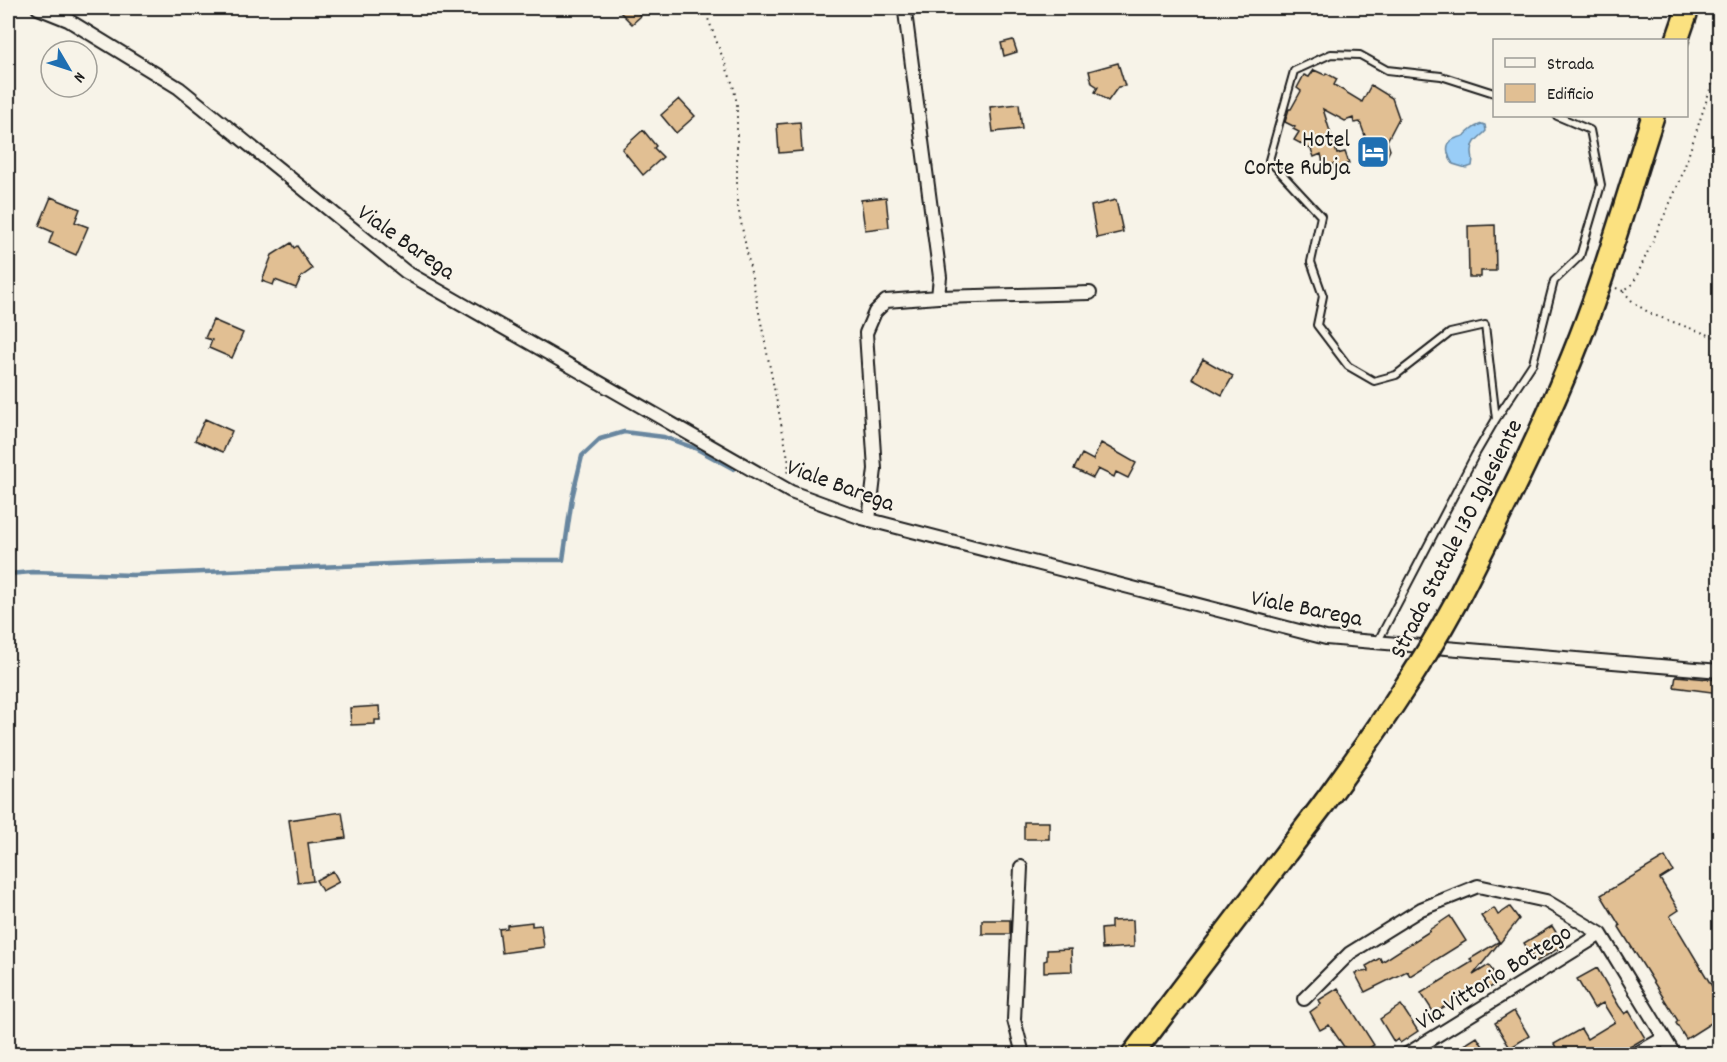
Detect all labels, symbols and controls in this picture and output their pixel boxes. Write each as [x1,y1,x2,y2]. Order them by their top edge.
north arrow [39,39,99,99]
legend [1493,39,1688,117]
text: Strada [1547,53,1594,78]
text: N [67,67,90,87]
text: Edificio [1547,83,1594,108]
place label: Hotel Corte Rubja [1244,124,1351,186]
hotel icon: Hotel Corte Rubja [1355,134,1391,170]
street label: Viale Barega [349,197,462,290]
street label: Strada Statale 130 Iglesiente [1382,414,1533,665]
street label: Viale Barega [781,452,899,522]
street label: Viale Barega [1248,582,1366,638]
street label: Via Vittorio Bottego [1410,917,1579,1040]

